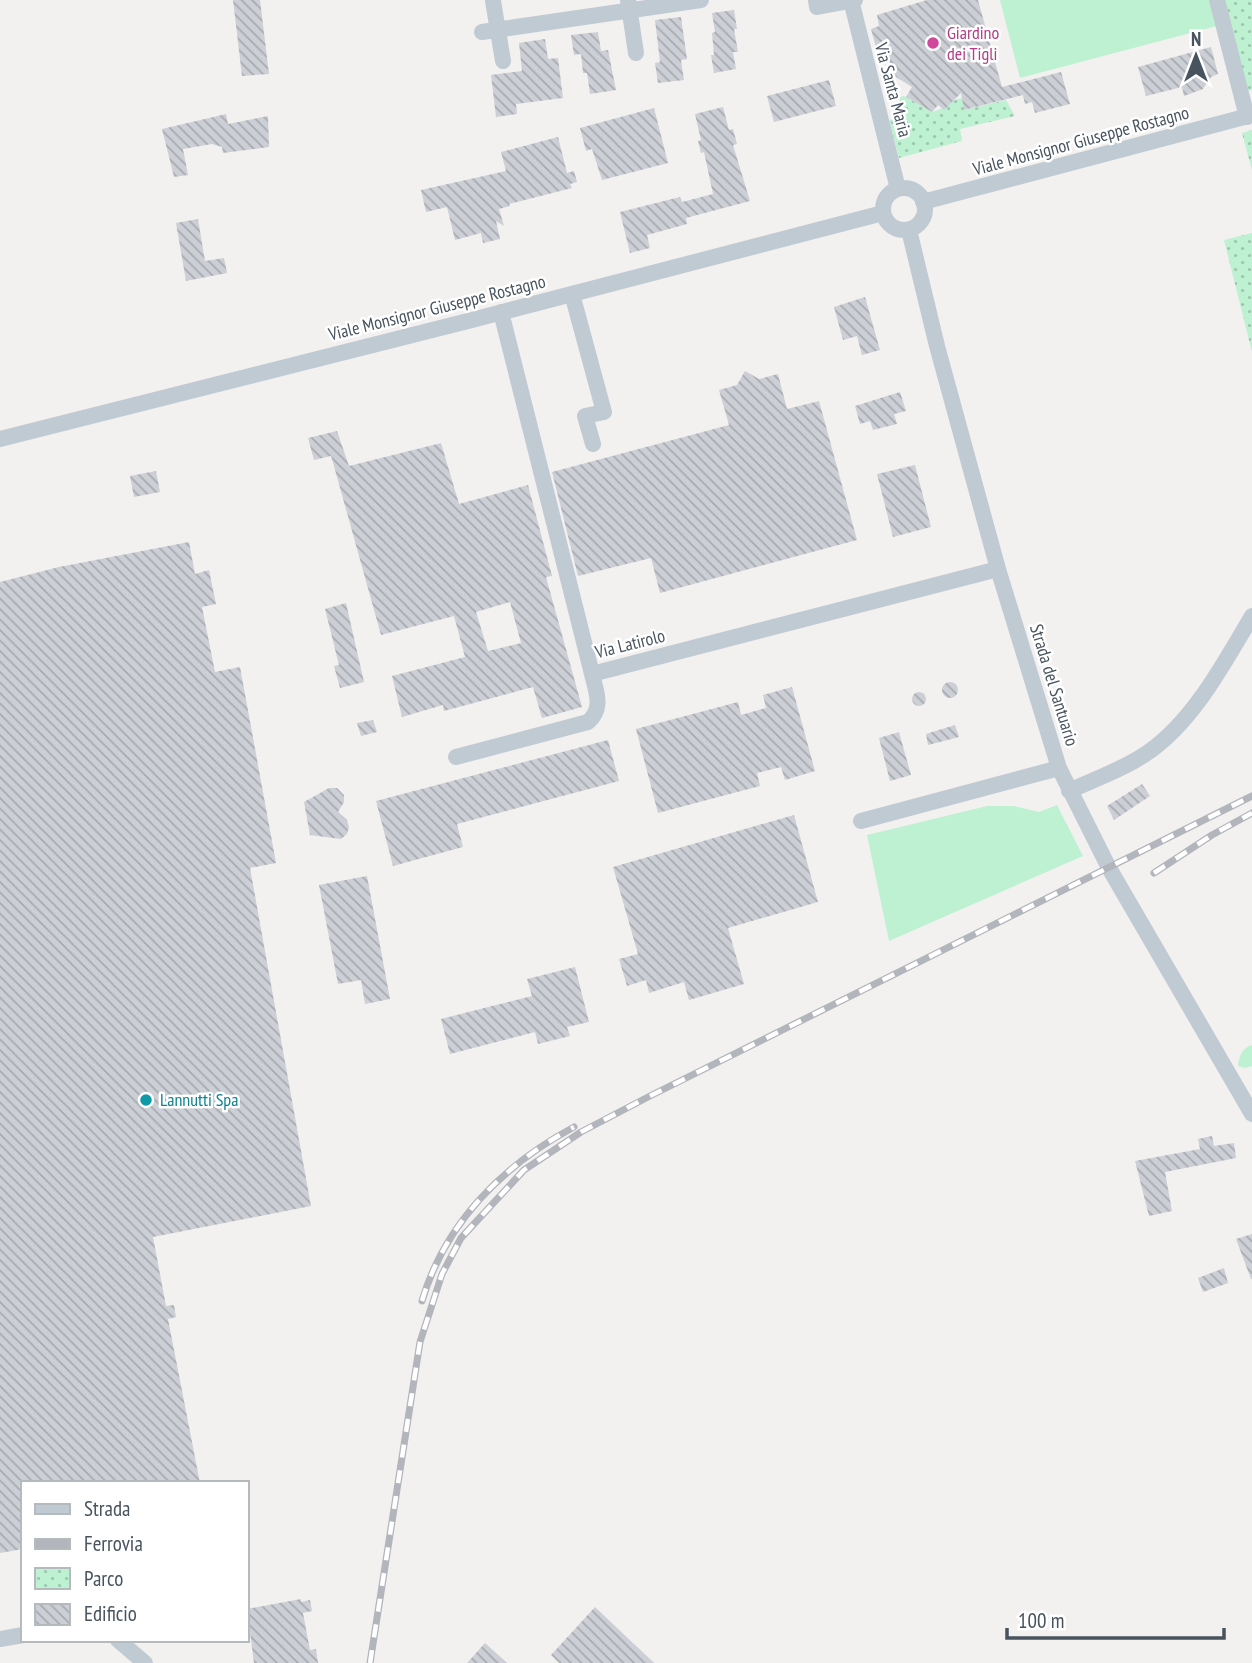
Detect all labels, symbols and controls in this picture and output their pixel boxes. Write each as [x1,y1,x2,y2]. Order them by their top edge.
place label: Giardino dei Tigli [947,21,999,65]
north arrow [1161,21,1231,91]
text: N [1191,27,1201,51]
marker: Giardino dei Tigli [925,35,941,51]
street label: Via Santa Maria [870,39,917,140]
street label: Viale Monsignor Giuseppe Rostagno [969,101,1192,181]
street label: Viale Monsignor Giuseppe Rostagno [325,269,548,346]
street label: Strada del Santuario [1025,621,1084,749]
street label: Via Latirolo [592,624,667,664]
place label: Lannutti Spa [160,1088,238,1111]
marker: Lannutti Spa [138,1092,154,1108]
legend [21,1481,248,1642]
text: Strada [84,1495,130,1522]
text: Ferrovia [84,1530,143,1557]
text: Parco [84,1565,123,1592]
scale bar [1007,1596,1224,1640]
text: Edificio [84,1600,137,1627]
text: 100 m [1018,1607,1064,1634]

